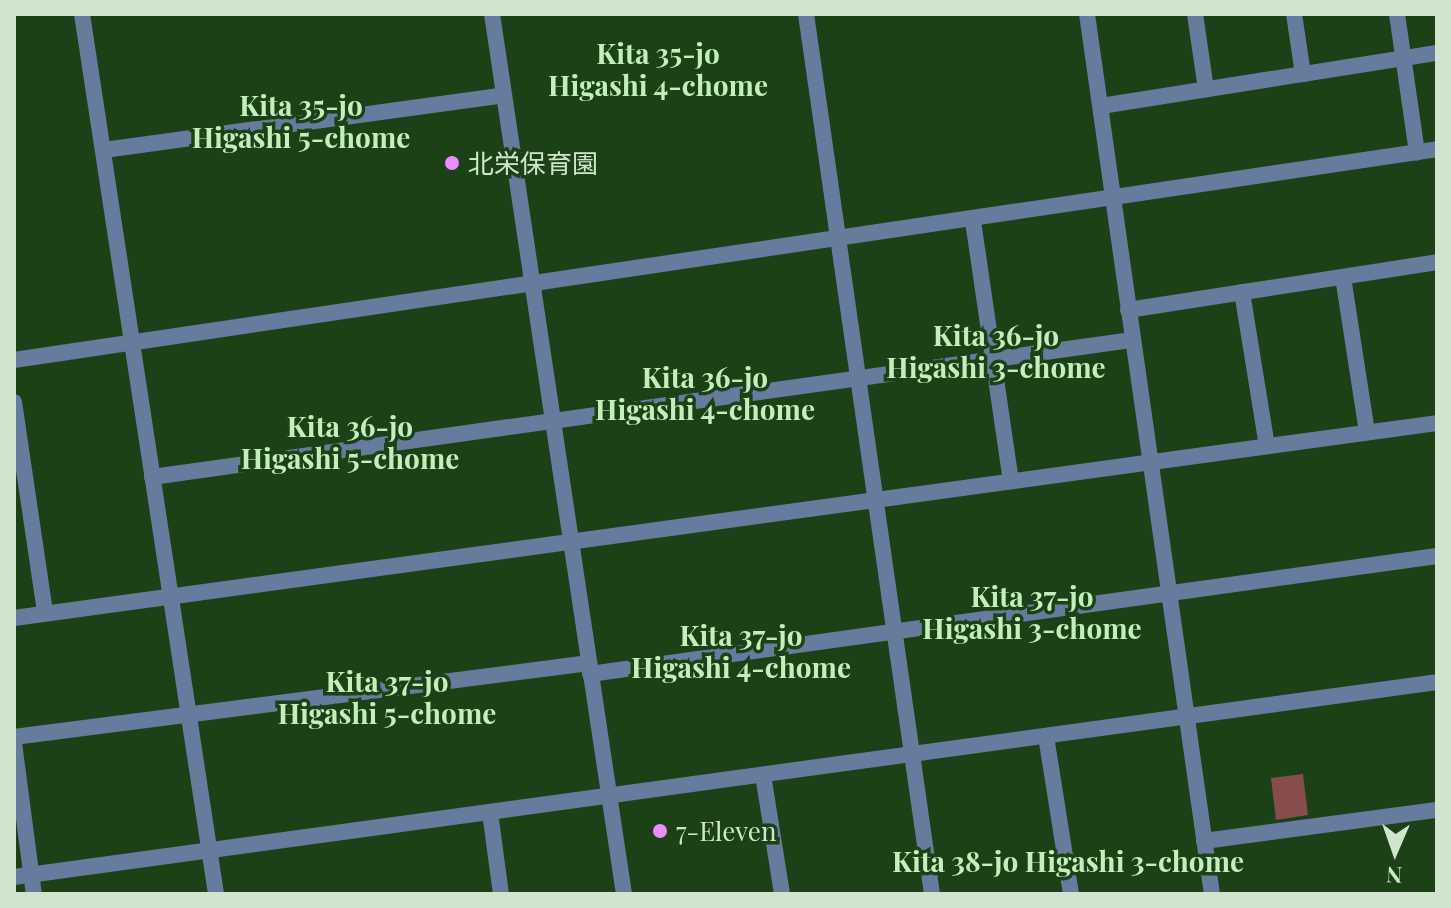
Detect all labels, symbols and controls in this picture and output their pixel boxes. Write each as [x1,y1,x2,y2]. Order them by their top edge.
district label: Kita 35-jo Higashi 4-chome [548,36,768,102]
district label: Kita 35-jo Higashi 5-chome [192,88,410,154]
place label: 北栄保育園 [468,147,598,179]
marker: 北栄保育園 [443,154,461,172]
district label: Kita 36-jo Higashi 3-chome [886,318,1106,384]
district label: Kita 36-jo Higashi 4-chome [595,360,815,426]
district label: Kita 36-jo Higashi 5-chome [241,409,459,475]
district label: Kita 37-jo Higashi 3-chome [922,579,1142,645]
district label: Kita 37-jo Higashi 4-chome [631,618,851,684]
district label: Kita 37-jo Higashi 5-chome [278,664,496,730]
north arrow [1355,812,1435,892]
place label: 7-Eleven [676,815,776,847]
marker: 7-Eleven [651,822,669,840]
district label: Kita 38-jo Higashi 3-chome [892,844,1244,878]
text: N [1386,861,1403,891]

